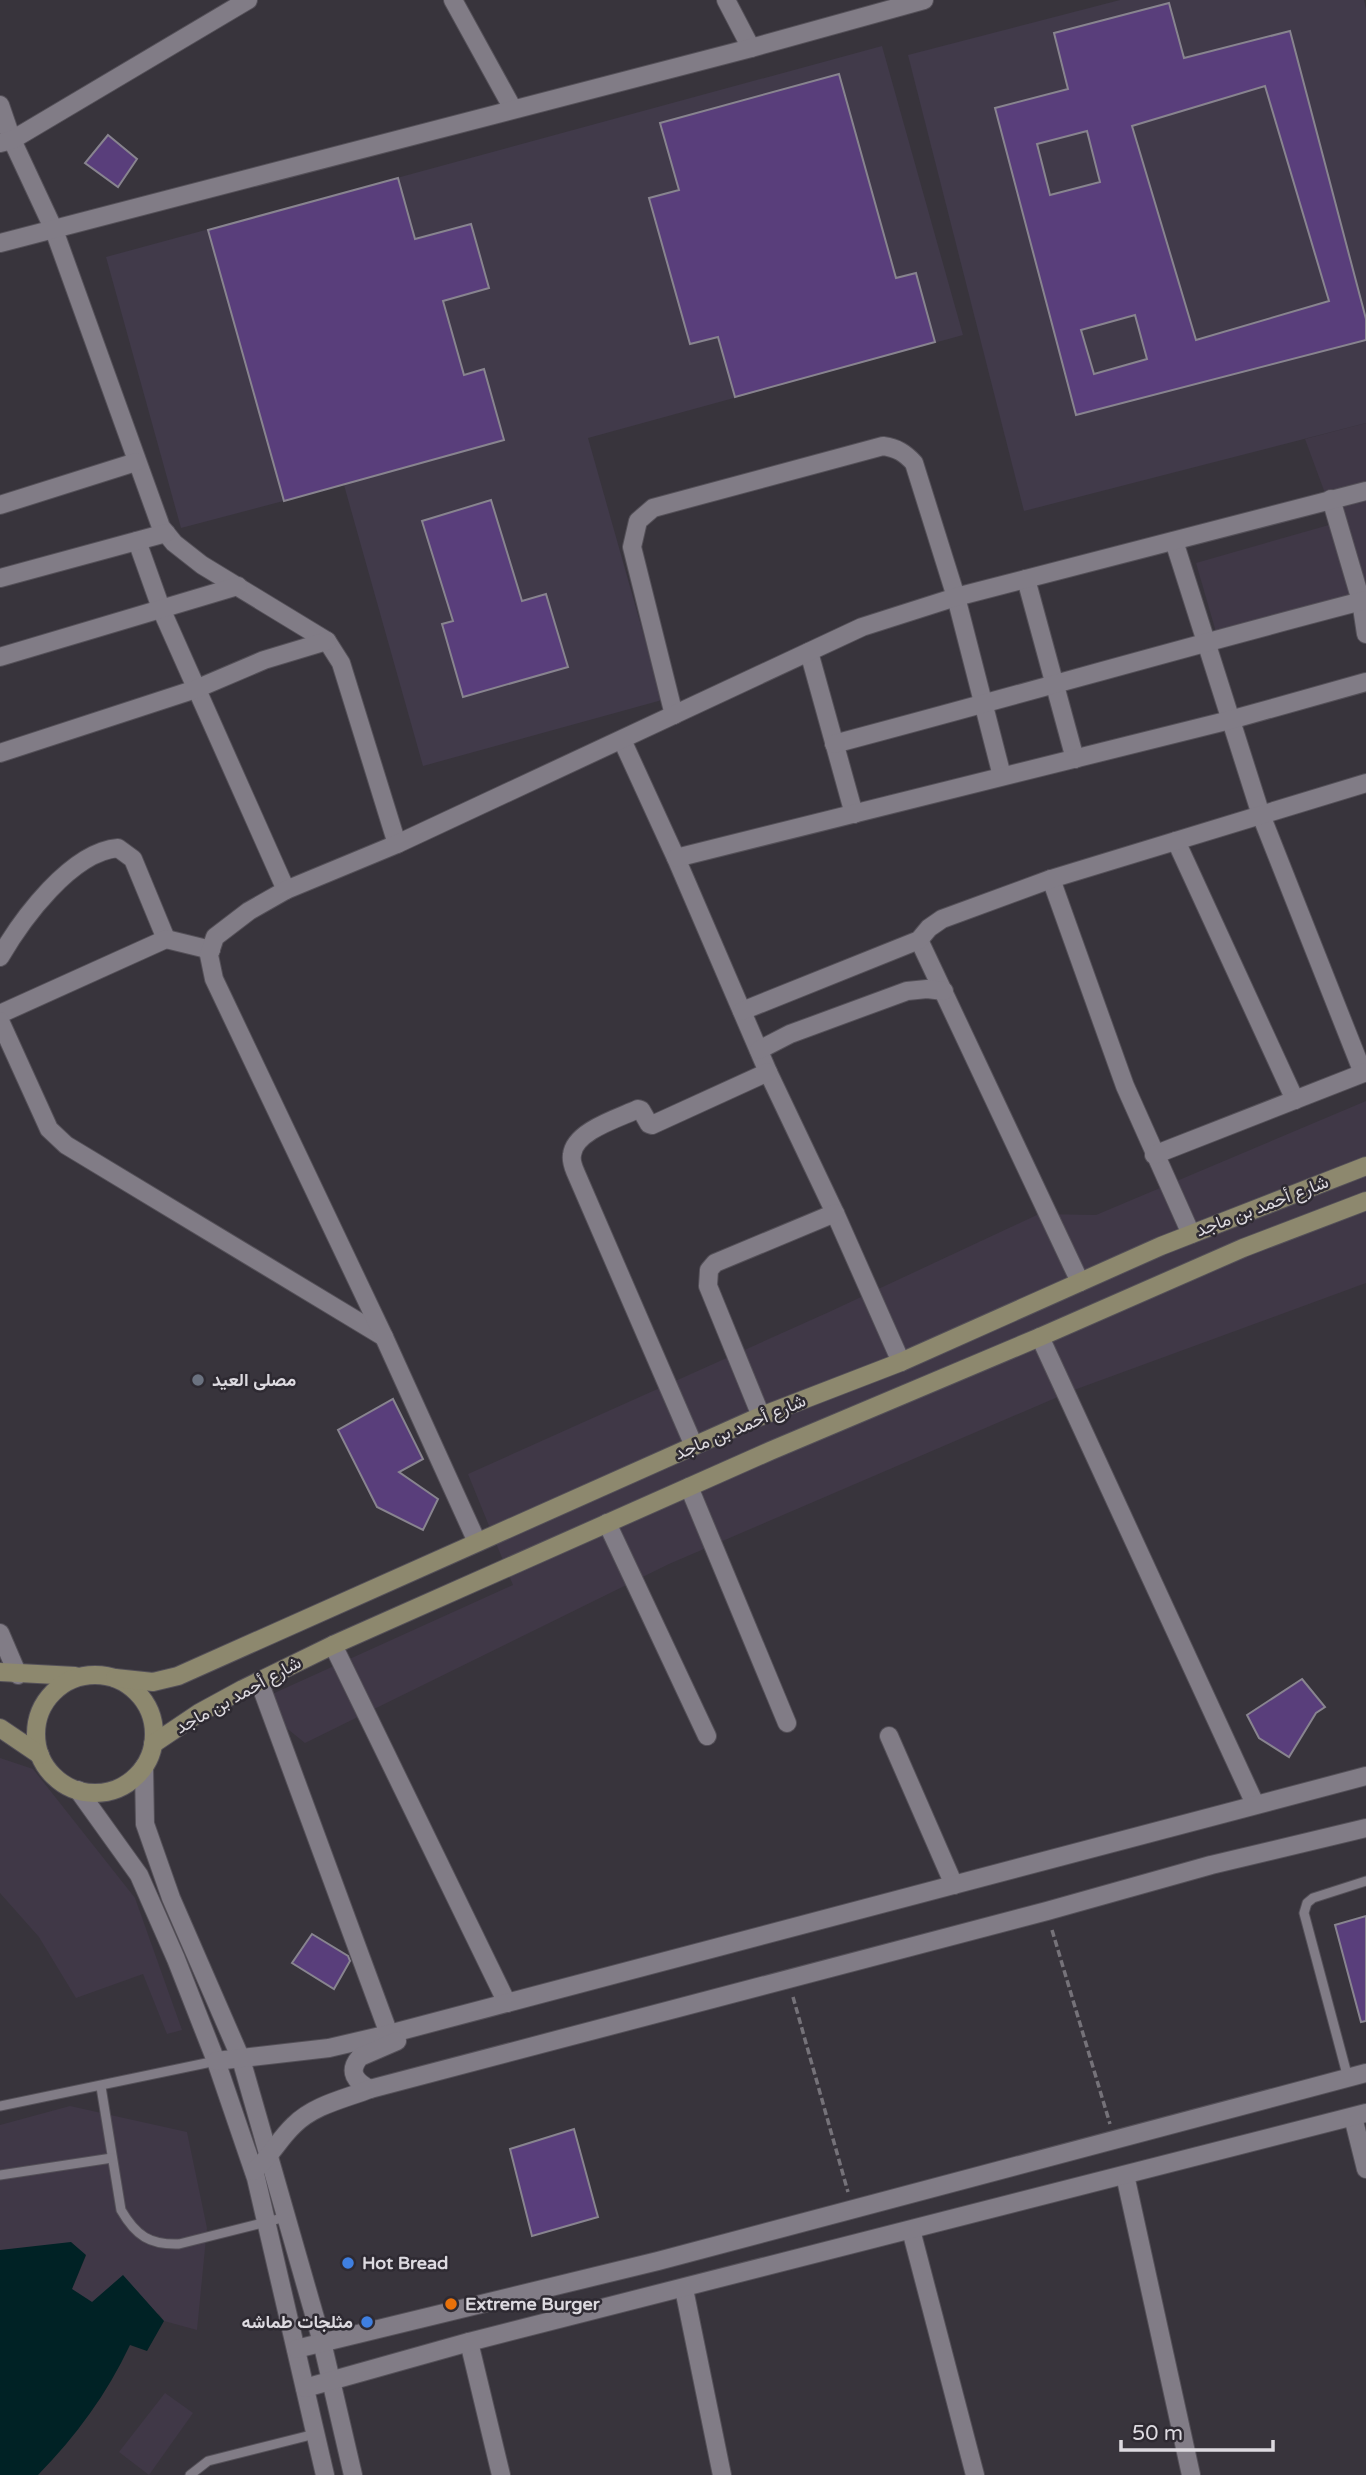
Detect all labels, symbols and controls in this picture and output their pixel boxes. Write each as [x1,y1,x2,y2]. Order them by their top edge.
street label: شارع أحمد بن ماجد [1192,1171,1332,1242]
place label: مصلى العيد [212,1369,296,1391]
marker: مصلى العيد [190,1372,206,1388]
street label: شارع أحمد بن ماجد [671,1389,809,1466]
street label: شارع أحمد بن ماجد [171,1651,305,1740]
place label: Hot Bread [362,2252,448,2274]
marker: Hot Bread [340,2255,356,2271]
place label: Extreme Burger [465,2293,601,2315]
marker: Extreme Burger [443,2296,459,2312]
place label: مثلجات طماشه [242,2311,353,2333]
marker: مثلجات طماشه [359,2314,375,2330]
scale bar [1121,2408,1273,2452]
text: 50 m [1132,2421,1183,2446]

